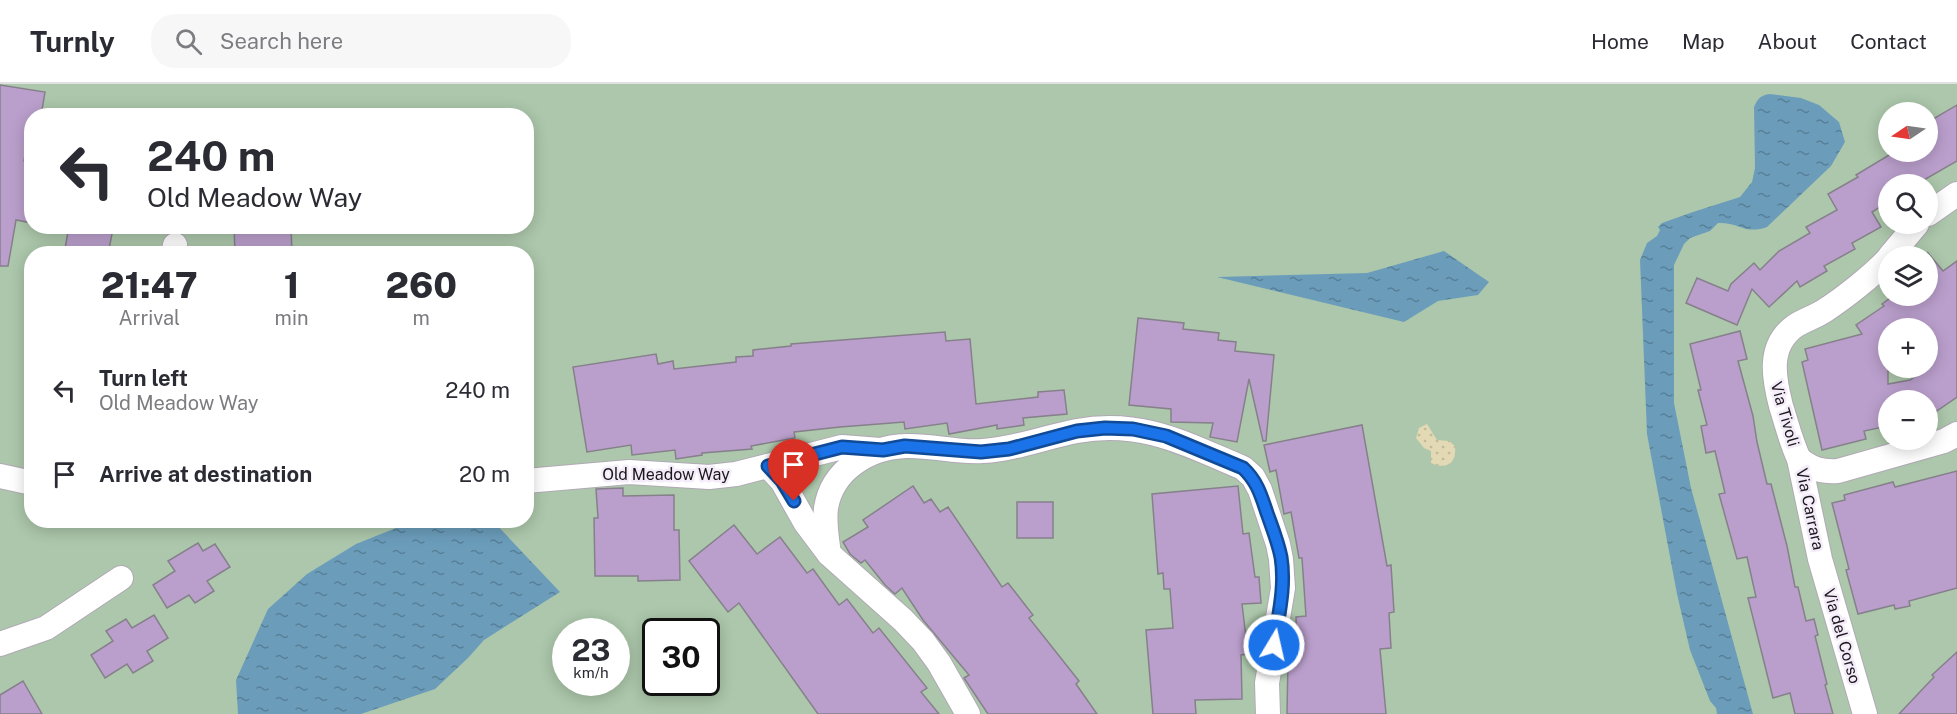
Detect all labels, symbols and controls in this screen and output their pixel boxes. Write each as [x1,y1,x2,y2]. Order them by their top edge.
search box [151,14,571,68]
text: Turnly [30,25,115,58]
icon: search [172,25,205,58]
text: Search here [220,28,343,54]
text: Home [1591,29,1649,54]
text: Map [1682,29,1725,54]
text: About [1758,29,1817,54]
text: Contact [1850,29,1927,54]
north arrow [1878,102,1938,162]
map controls [1878,102,1938,450]
text: 240 m [147,131,275,180]
icon: left [48,132,126,210]
button: search [1878,174,1938,234]
text: Old Meadow Way [147,181,362,213]
button: layers [1878,246,1938,306]
text: 21:47 [101,264,198,306]
text: 1 [284,264,299,306]
text: 260 [385,264,457,306]
text: Arrival [118,306,180,330]
text: min [275,306,309,330]
text: m [413,306,430,330]
button: + [1878,318,1938,378]
text: Turn left [99,365,188,391]
icon: left [48,374,81,407]
text: 240 m [445,377,510,403]
street label: Via Tivoli [1767,379,1803,449]
button: − [1878,390,1938,450]
text: Old Meadow Way [99,391,258,415]
pin [768,439,819,501]
icon: arrive [777,448,810,481]
icon: arrive [48,458,81,491]
text: Arrive at destination [99,461,312,487]
text: 20 m [459,461,510,487]
street label: Old Meadow Way [602,465,730,484]
street label: Via Carrara [1792,466,1828,552]
street label: Via del Corso [1819,586,1865,686]
position arrow [1242,613,1306,677]
speed limit sign: 30 [642,618,720,696]
text: 23 [571,632,611,668]
text: km/h [573,664,609,681]

